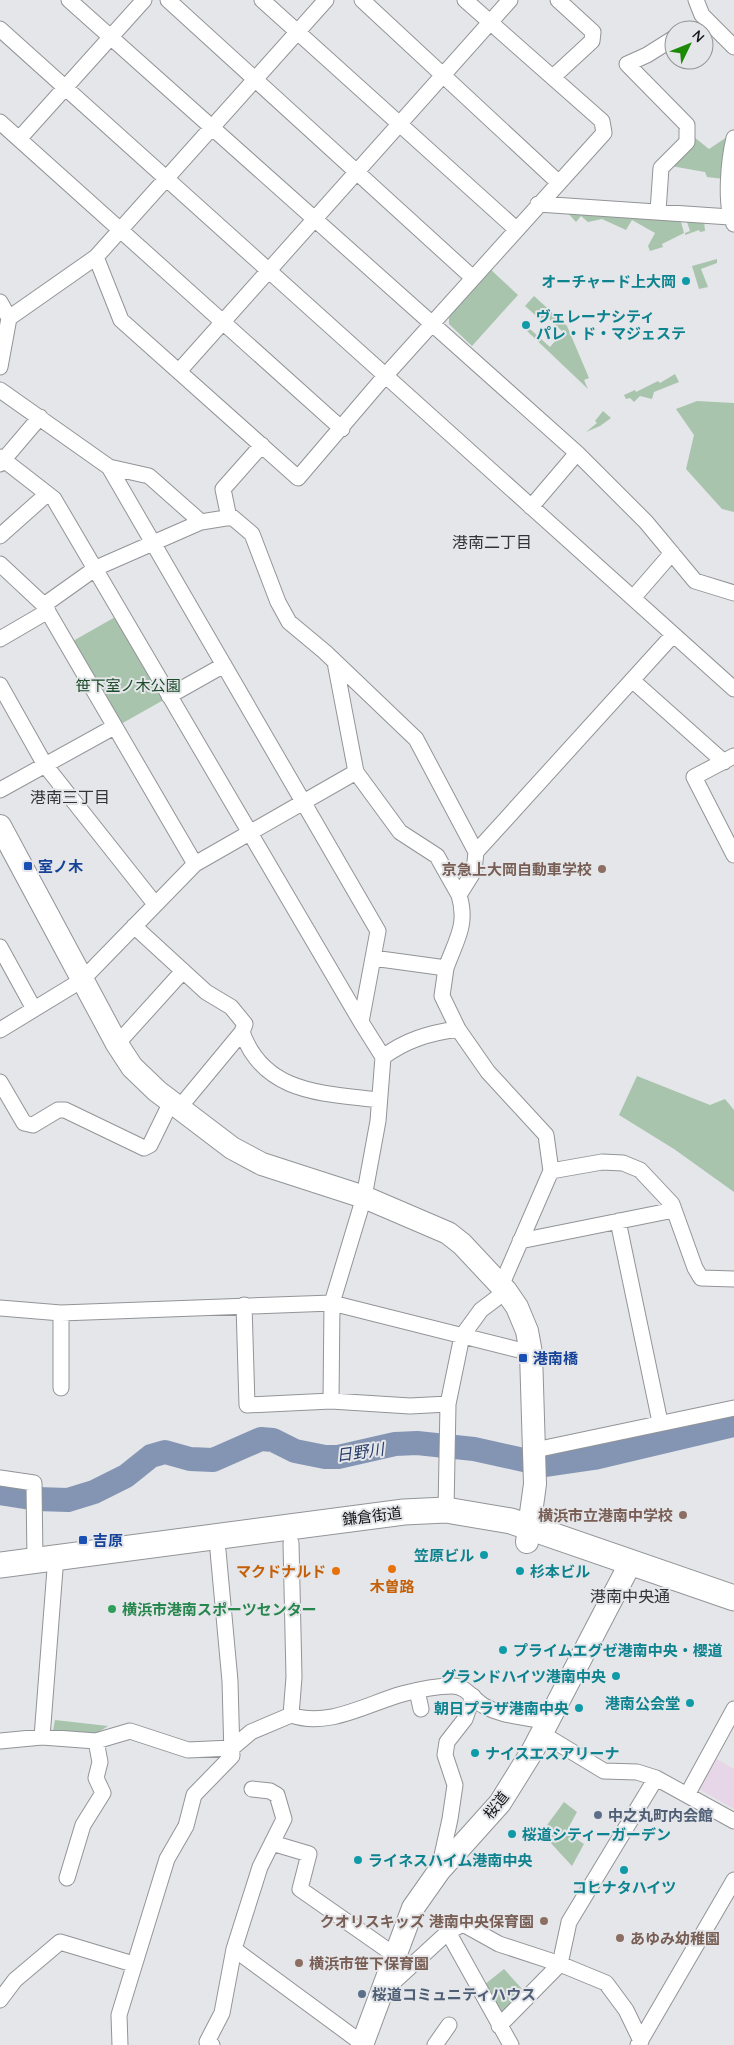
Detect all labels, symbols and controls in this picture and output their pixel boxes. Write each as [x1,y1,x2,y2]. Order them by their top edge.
north arrow [664,20,714,70]
text: N [688,26,709,46]
place label: オーチャード上大岡 [541,272,676,291]
marker: オーチャード上大岡 [680,275,692,287]
place label: ヴェレーナシティ パレ・ド・マジェステ [536,307,686,343]
marker: ヴェレーナシティ パレ・ド・マジェステ [520,319,532,331]
district label: 港南二丁目 [452,532,532,552]
park label: 笹下室ノ木公園 [75,676,181,695]
district label: 港南三丁目 [30,787,110,807]
place label: 室ノ木 [38,857,83,876]
marker: 室ノ木 [22,860,34,872]
place label: 京急上大岡自動車学校 [442,860,592,879]
marker: 京急上大岡自動車学校 [596,863,608,875]
place label: 港南橋 [533,1349,579,1368]
marker: 港南橋 [517,1352,529,1364]
water label: 日野川 [335,1438,387,1465]
street label: 鎌倉街道 [341,1503,403,1529]
place label: 横浜市立港南中学校 [538,1506,673,1525]
marker: 横浜市立港南中学校 [677,1509,689,1521]
place label: 吉原 [93,1531,123,1550]
marker: 吉原 [77,1534,89,1546]
place label: 笠原ビル [414,1546,474,1565]
marker: 笠原ビル [478,1549,490,1561]
place label: マクドナルド [236,1562,326,1581]
place label: 杉本ビル [530,1562,590,1581]
marker: 木曽路 [386,1563,398,1575]
marker: マクドナルド [330,1565,342,1577]
marker: 杉本ビル [514,1565,526,1577]
place label: 木曽路 [369,1577,415,1596]
district label: 港南中央通 [590,1586,670,1606]
place label: 横浜市港南スポーツセンター [122,1600,317,1619]
marker: 横浜市港南スポーツセンター [106,1603,118,1615]
place label: プライムエグゼ港南中央・櫻道 [513,1641,723,1660]
marker: プライムエグゼ港南中央・櫻道 [497,1644,509,1656]
place label: グランドハイツ港南中央 [441,1667,606,1686]
marker: グランドハイツ港南中央 [610,1670,622,1682]
place label: 港南公会堂 [605,1694,680,1713]
marker: 港南公会堂 [684,1697,696,1709]
place label: 朝日プラザ港南中央 [434,1699,569,1718]
marker: 朝日プラザ港南中央 [573,1702,585,1714]
place label: ナイスエスアリーナ [485,1744,620,1763]
marker: ナイスエスアリーナ [469,1747,481,1759]
street label: 桜道 [479,1787,513,1823]
place label: 中之丸町内会館 [608,1806,713,1825]
marker: 中之丸町内会館 [592,1809,604,1821]
place label: 桜道シティーガーデン [522,1825,671,1844]
marker: 桜道シティーガーデン [506,1828,518,1840]
place label: ライネスハイム港南中央 [368,1851,532,1870]
marker: ライネスハイム港南中央 [352,1854,364,1866]
marker: コヒナタハイツ [618,1864,630,1876]
place label: コヒナタハイツ [572,1878,676,1897]
place label: クオリスキッズ 港南中央保育園 [320,1912,534,1931]
marker: クオリスキッズ 港南中央保育園 [538,1915,550,1927]
place label: あゆみ幼稚園 [630,1929,720,1948]
marker: あゆみ幼稚園 [614,1932,626,1944]
place label: 横浜市笹下保育園 [309,1954,429,1973]
marker: 横浜市笹下保育園 [293,1957,305,1969]
place label: 桜道コミュニティハウス [372,1985,536,2004]
marker: 桜道コミュニティハウス [356,1988,368,2000]

